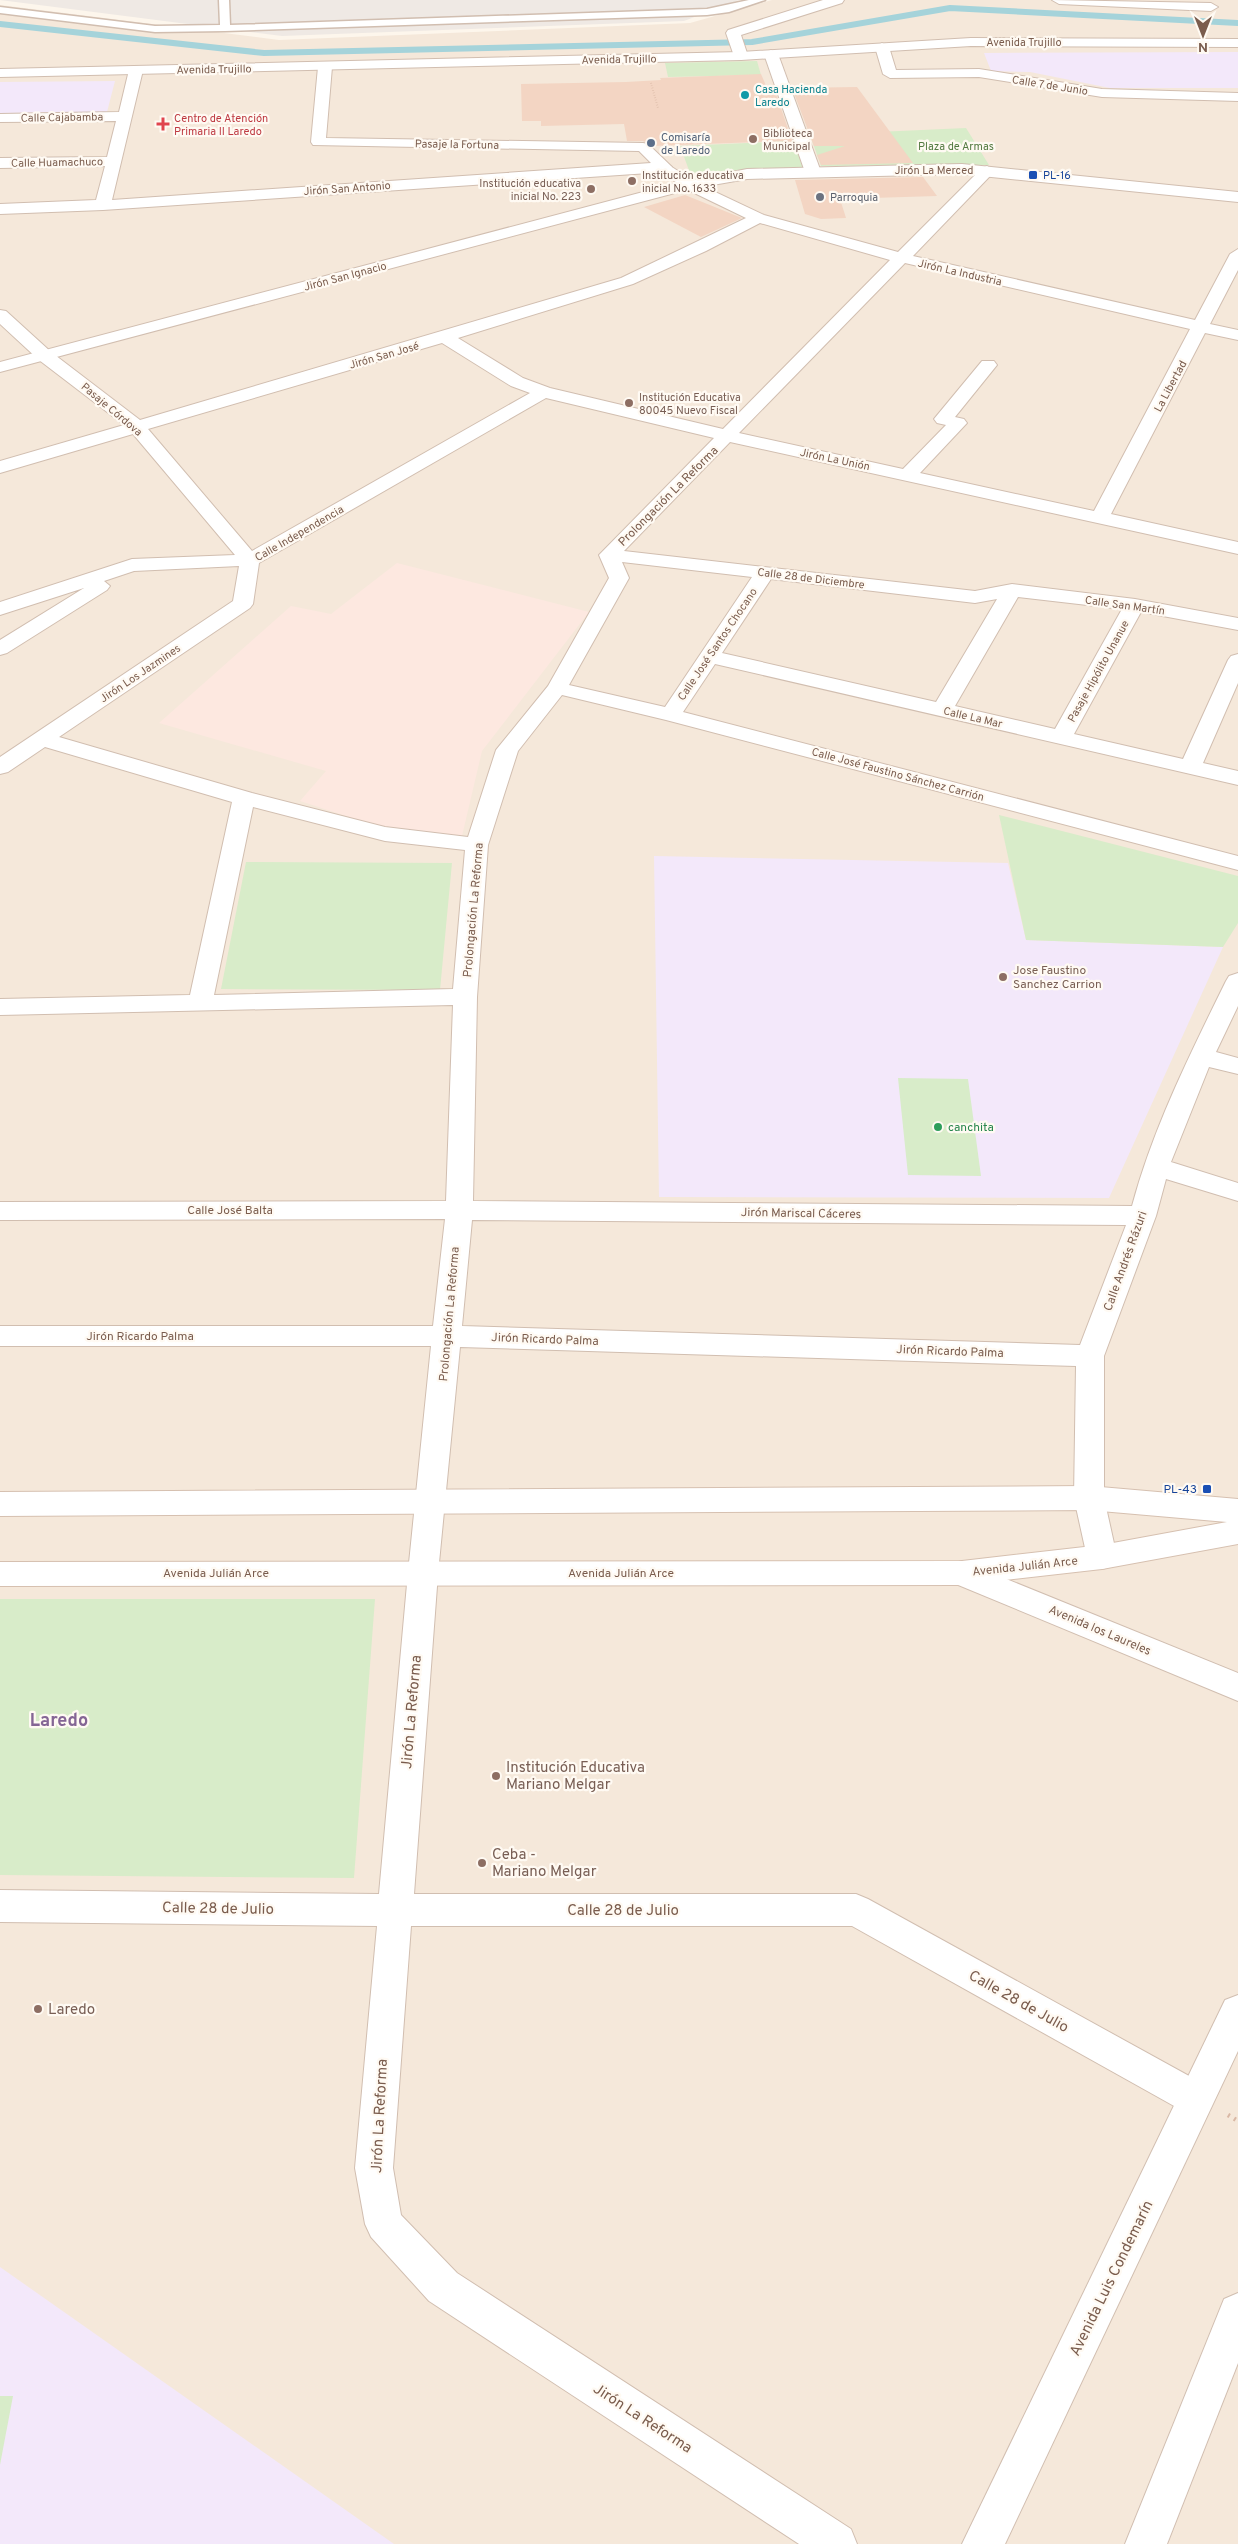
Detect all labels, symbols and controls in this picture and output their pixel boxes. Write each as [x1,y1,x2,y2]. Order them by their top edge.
north arrow [1178,10,1228,60]
street label: Avenida Trujillo [986,36,1062,50]
text: N [1198,38,1208,55]
street label: Avenida Trujillo [581,52,657,68]
street label: Avenida Trujillo [176,62,252,78]
street label: Calle 7 de Junio [1011,73,1089,99]
place label: Casa Hacienda Laredo [755,83,828,110]
marker: Casa Hacienda Laredo [739,89,751,101]
street label: Calle Cajabamba [21,110,104,126]
place label: Centro de Atención Primaria II Laredo [174,112,268,139]
marker: Centro de Atención Primaria II Laredo [156,117,170,131]
place label: Biblioteca Municipal [763,127,812,154]
place label: Comisaría de Laredo [661,131,710,158]
marker: Biblioteca Municipal [747,133,759,145]
street label: Pasaje la Fortuna [415,137,499,153]
marker: Comisaría de Laredo [645,137,657,149]
park label: Plaza de Armas [918,140,994,154]
street label: Calle Huamachuco [11,155,103,171]
street label: Jirón La Merced [894,164,974,178]
place label: Institución educativa inicial No. 1633 [642,169,744,196]
marker: PL-16 [1027,169,1039,181]
place label: PL-16 [1043,169,1071,183]
marker: Institución educativa inicial No. 1633 [626,175,638,187]
place label: Institución educativa inicial No. 223 [479,177,581,204]
street label: Jirón San Antonio [303,179,391,199]
marker: Institución educativa inicial No. 223 [585,183,597,195]
marker: Parroquia [814,191,826,203]
place label: Parroquia [830,191,878,205]
street label: Jirón La Industria [916,257,1003,289]
street label: Jirón San Ignacio [302,259,388,295]
street label: Jirón San José [348,339,421,373]
street label: La Libertad [1151,358,1190,415]
street label: Pasaje Córdova [78,380,145,440]
place label: Institución Educativa 80045 Nuevo Fiscal [639,391,741,418]
marker: Institución Educativa 80045 Nuevo Fiscal [623,397,635,409]
street label: Prolongación La Reforma [615,443,722,550]
street label: Jirón La Unión [799,446,871,474]
street label: Calle Independencia [253,503,347,565]
street label: Calle 28 de Diciembre [756,565,865,593]
street label: Calle José Santos Chocano [675,586,761,703]
street label: Calle San Martín [1084,593,1166,619]
street label: Pasaje Hipólito Unanue [1065,618,1133,725]
street label: Jirón Los Jazmines [97,642,184,706]
street label: Calle La Mar [942,704,1004,732]
street label: Calle José Faustino Sánchez Carrión [810,745,986,805]
street label: Prolongación La Reforma [460,842,488,978]
place label: Jose Faustino Sanchez Carrion [1013,963,1102,993]
marker: Jose Faustino Sanchez Carrion [997,971,1009,983]
place label: canchita [948,1120,994,1136]
marker: canchita [932,1121,944,1133]
street label: Calle José Balta [187,1203,273,1219]
street label: Jirón Mariscal Cáceres [741,1205,861,1223]
street label: Calle Andrés Rázuri [1100,1209,1151,1313]
street label: Prolongación La Reforma [436,1246,464,1382]
street label: Jirón Ricardo Palma [86,1329,194,1345]
street label: Jirón Ricardo Palma [491,1330,599,1350]
street label: Jirón Ricardo Palma [896,1342,1004,1362]
place label: PL-43 [1164,1482,1197,1498]
marker: PL-43 [1201,1483,1213,1495]
street label: Avenida Julián Arce [972,1554,1079,1580]
street label: Avenida Julián Arce [163,1566,269,1582]
street label: Avenida Julián Arce [568,1566,674,1582]
street label: Avenida los Laureles [1046,1602,1153,1660]
street label: Jirón La Reforma [398,1654,427,1770]
district label: Laredo [30,1710,88,1733]
place label: Institución Educativa Mariano Melgar [506,1759,645,1795]
marker: Institución Educativa Mariano Melgar [490,1770,502,1782]
place label: Ceba - Mariano Melgar [492,1846,597,1882]
marker: Ceba - Mariano Melgar [476,1857,488,1869]
street label: Calle 28 de Julio [162,1899,274,1920]
street label: Calle 28 de Julio [567,1902,679,1921]
street label: Calle 28 de Julio [965,1967,1072,2038]
place label: Laredo [48,2001,95,2020]
marker: Laredo [32,2003,44,2015]
street label: Jirón La Reforma [368,2058,393,2174]
street label: Avenida Luis Condemarín [1066,2198,1158,2360]
street label: Jirón La Reforma [589,2380,695,2458]

